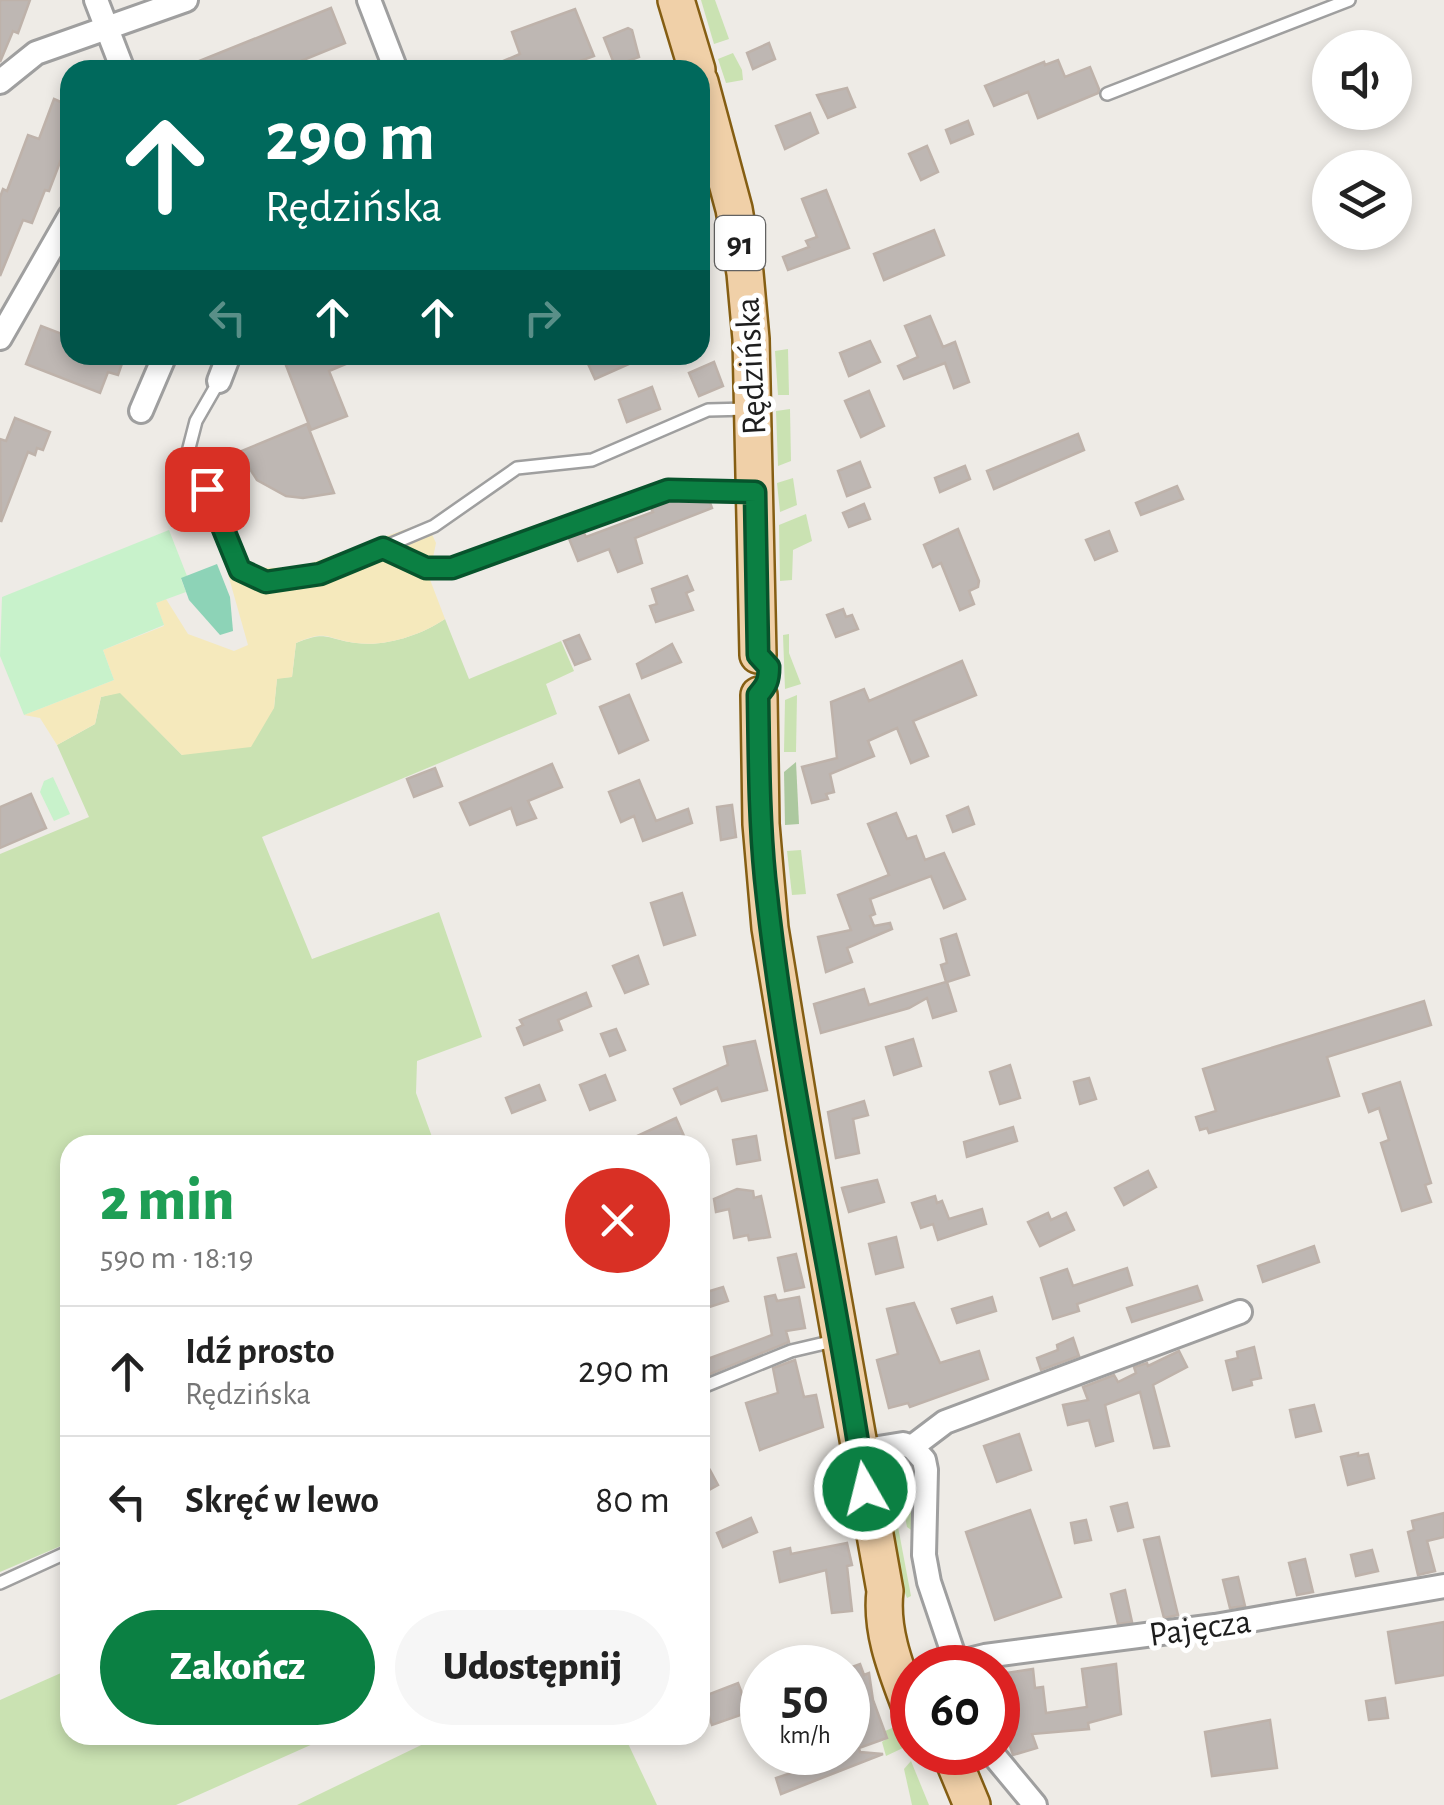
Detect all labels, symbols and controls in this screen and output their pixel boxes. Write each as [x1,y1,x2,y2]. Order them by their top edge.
map controls [1312,30,1412,250]
button: sound [1312,30,1412,130]
icon: ahead [100,100,230,230]
text: 290 m [265,103,435,173]
button: layers [1312,150,1412,250]
text: Rędzińska [265,185,442,230]
road number: 91 [715,216,765,270]
icon: left [200,290,255,345]
icon: ahead [305,290,360,345]
icon: ahead [410,290,465,345]
icon: right [515,290,570,345]
street label: Rędzińska [730,296,773,436]
pin [165,447,250,532]
icon: arrive [180,462,235,517]
button: close [565,1168,670,1273]
text: 2 min [100,1171,234,1231]
text: 590 m · 18:19 [100,1242,254,1274]
text: Idź prosto [185,1333,335,1371]
icon: ahead [100,1344,155,1399]
text: 290 m [578,1352,670,1390]
text: Rędzińska [185,1378,311,1410]
position arrow [813,1437,917,1541]
icon: left [100,1474,155,1529]
text: Skręć w lewo [185,1482,379,1520]
text: 80 m [595,1482,670,1520]
street label: Pajęcza [1147,1604,1254,1653]
button: Zakończ [100,1610,375,1725]
button: Udostępnij [395,1610,670,1725]
speed limit sign: 60 [890,1645,1020,1775]
text: 50 [781,1673,829,1723]
text: km/h [779,1723,831,1748]

